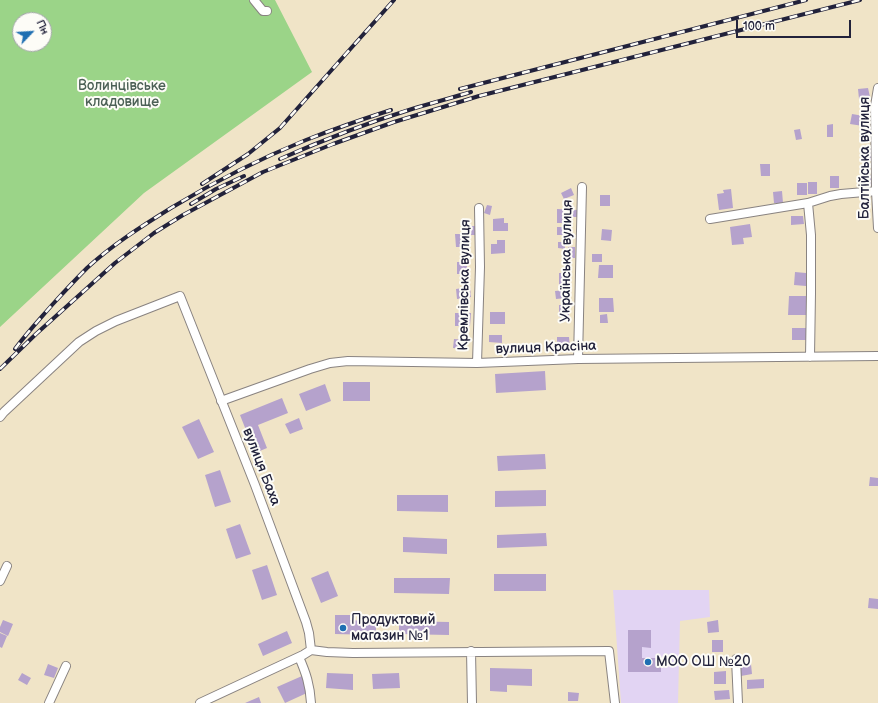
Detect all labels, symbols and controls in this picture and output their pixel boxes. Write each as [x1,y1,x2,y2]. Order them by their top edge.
north arrow [12,12,52,52]
scale bar [738,12,853,38]
text: Пн [33,18,51,37]
text: 100 m [743,19,775,34]
park label: Волинцівське кладовище [78,78,166,110]
street label: Балтійська вулиця [857,97,873,219]
street label: Українська вулиця [558,200,576,322]
street label: Кремлівська вулиця [455,219,475,351]
street label: вулиця Красіна [495,338,597,358]
street label: вулиця Баха [239,426,283,508]
place label: Продуктовий магазин №1 [351,612,435,644]
marker: Продуктовий магазин №1 [338,623,348,633]
place label: МОО ОШ №20 [656,654,750,670]
marker: МОО ОШ №20 [643,657,653,667]

